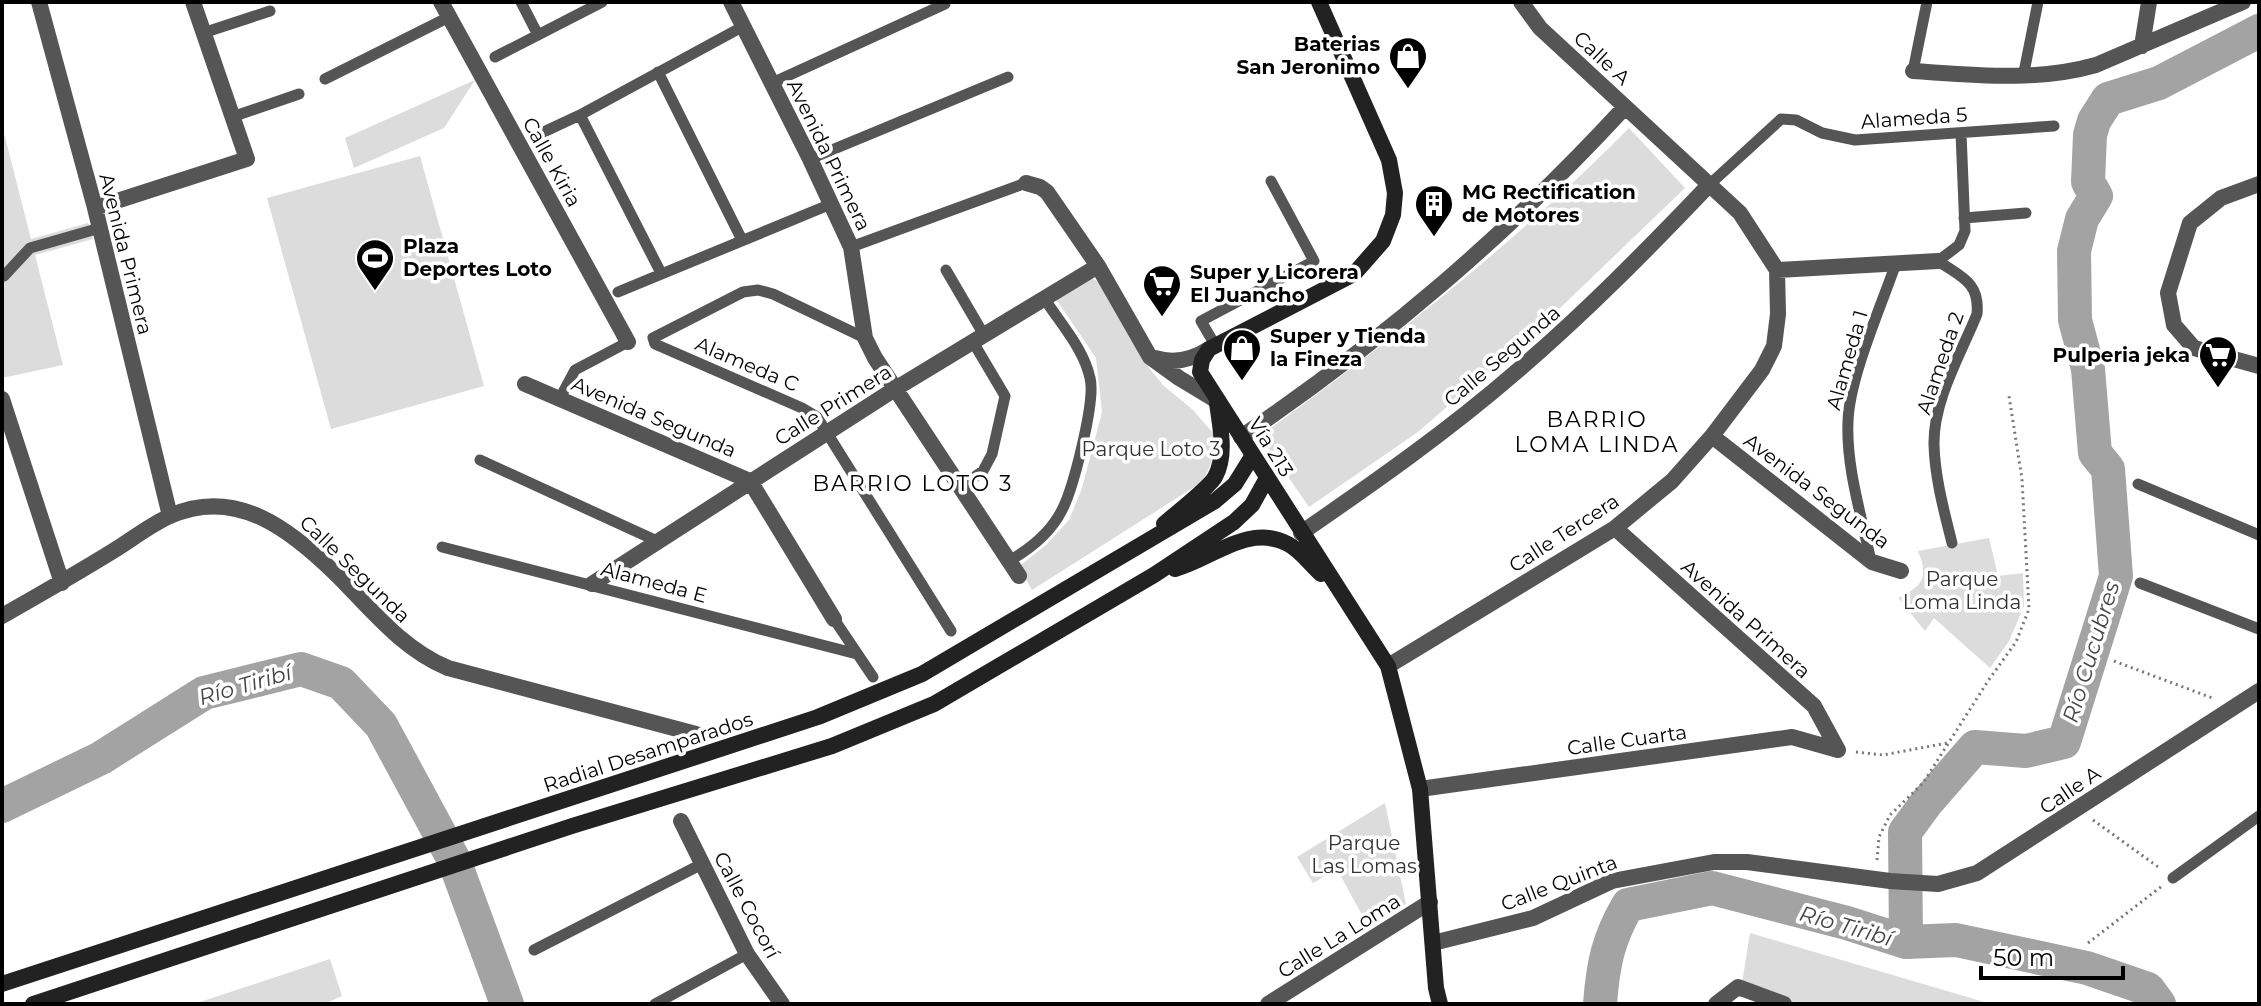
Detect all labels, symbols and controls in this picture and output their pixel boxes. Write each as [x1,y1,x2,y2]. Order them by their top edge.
street label: Calle A [1569,26,1636,90]
place label: Baterias San Jeronimo [1236,32,1380,79]
shop icon: Baterias San Jeronimo [1387,35,1429,90]
street label: Avenida Primera [782,75,876,235]
street label: Alameda 5 [1860,102,1968,134]
street label: Calle Kiria [518,113,586,211]
street label: Avenida Primera [94,171,158,337]
place label: MG Rectification de Motores [1462,180,1636,227]
building icon: MG Rectification de Motores [1413,183,1455,238]
place label: Plaza Deportes Loto [403,234,552,281]
sports icon: Plaza Deportes Loto [354,237,396,292]
place label: Super y Licorera El Juancho [1190,260,1359,307]
supermarket icon: Super y Licorera El Juancho [1141,263,1183,318]
street label: Calle Segunda [1439,300,1565,412]
street label: Alameda 1 [1821,307,1873,413]
street label: Alameda 2 [1911,309,1969,417]
place label: Super y Tienda la Fineza [1270,324,1426,371]
shop icon: Super y Tienda la Fineza [1221,327,1263,382]
street label: Alameda C [692,332,802,396]
supermarket icon: Pulperia jeka [2197,334,2239,389]
place label: Pulperia jeka [2053,343,2190,367]
street label: Calle Primera [770,359,896,451]
street label: Avenida Segunda [568,372,740,462]
district label: BARRIO LOMA LINDA [1515,406,1679,458]
street label: Vía 213 [1243,413,1299,481]
street label: Avenida Segunda [1739,428,1895,554]
park label: Parque Loto 3 [1082,437,1220,461]
district label: BARRIO LOTO 3 [813,470,1013,497]
street label: Calle Tercera [1504,489,1624,577]
street label: Calle Segunda [295,510,415,628]
street label: Avenida Primera [1677,555,1815,683]
street label: Alameda E [598,556,710,608]
park label: Parque Loma Linda [1903,567,2021,614]
water label: Río Cucubres [2057,578,2125,726]
water label: Río Tiribí [195,658,297,711]
street label: Radial Desamparados [540,707,756,797]
street label: Calle Cuarta [1566,720,1688,760]
street label: Calle A [2035,761,2106,819]
park label: Parque Las Lomas [1311,831,1417,878]
street label: Calle Cocorí [709,848,786,964]
street label: Calle Quinta [1497,850,1621,916]
street label: Calle La Loma [1273,889,1405,983]
water label: Río Tiribí [1796,900,1898,953]
scale bar [1981,930,2123,980]
text: 50 m [1993,943,2054,972]

